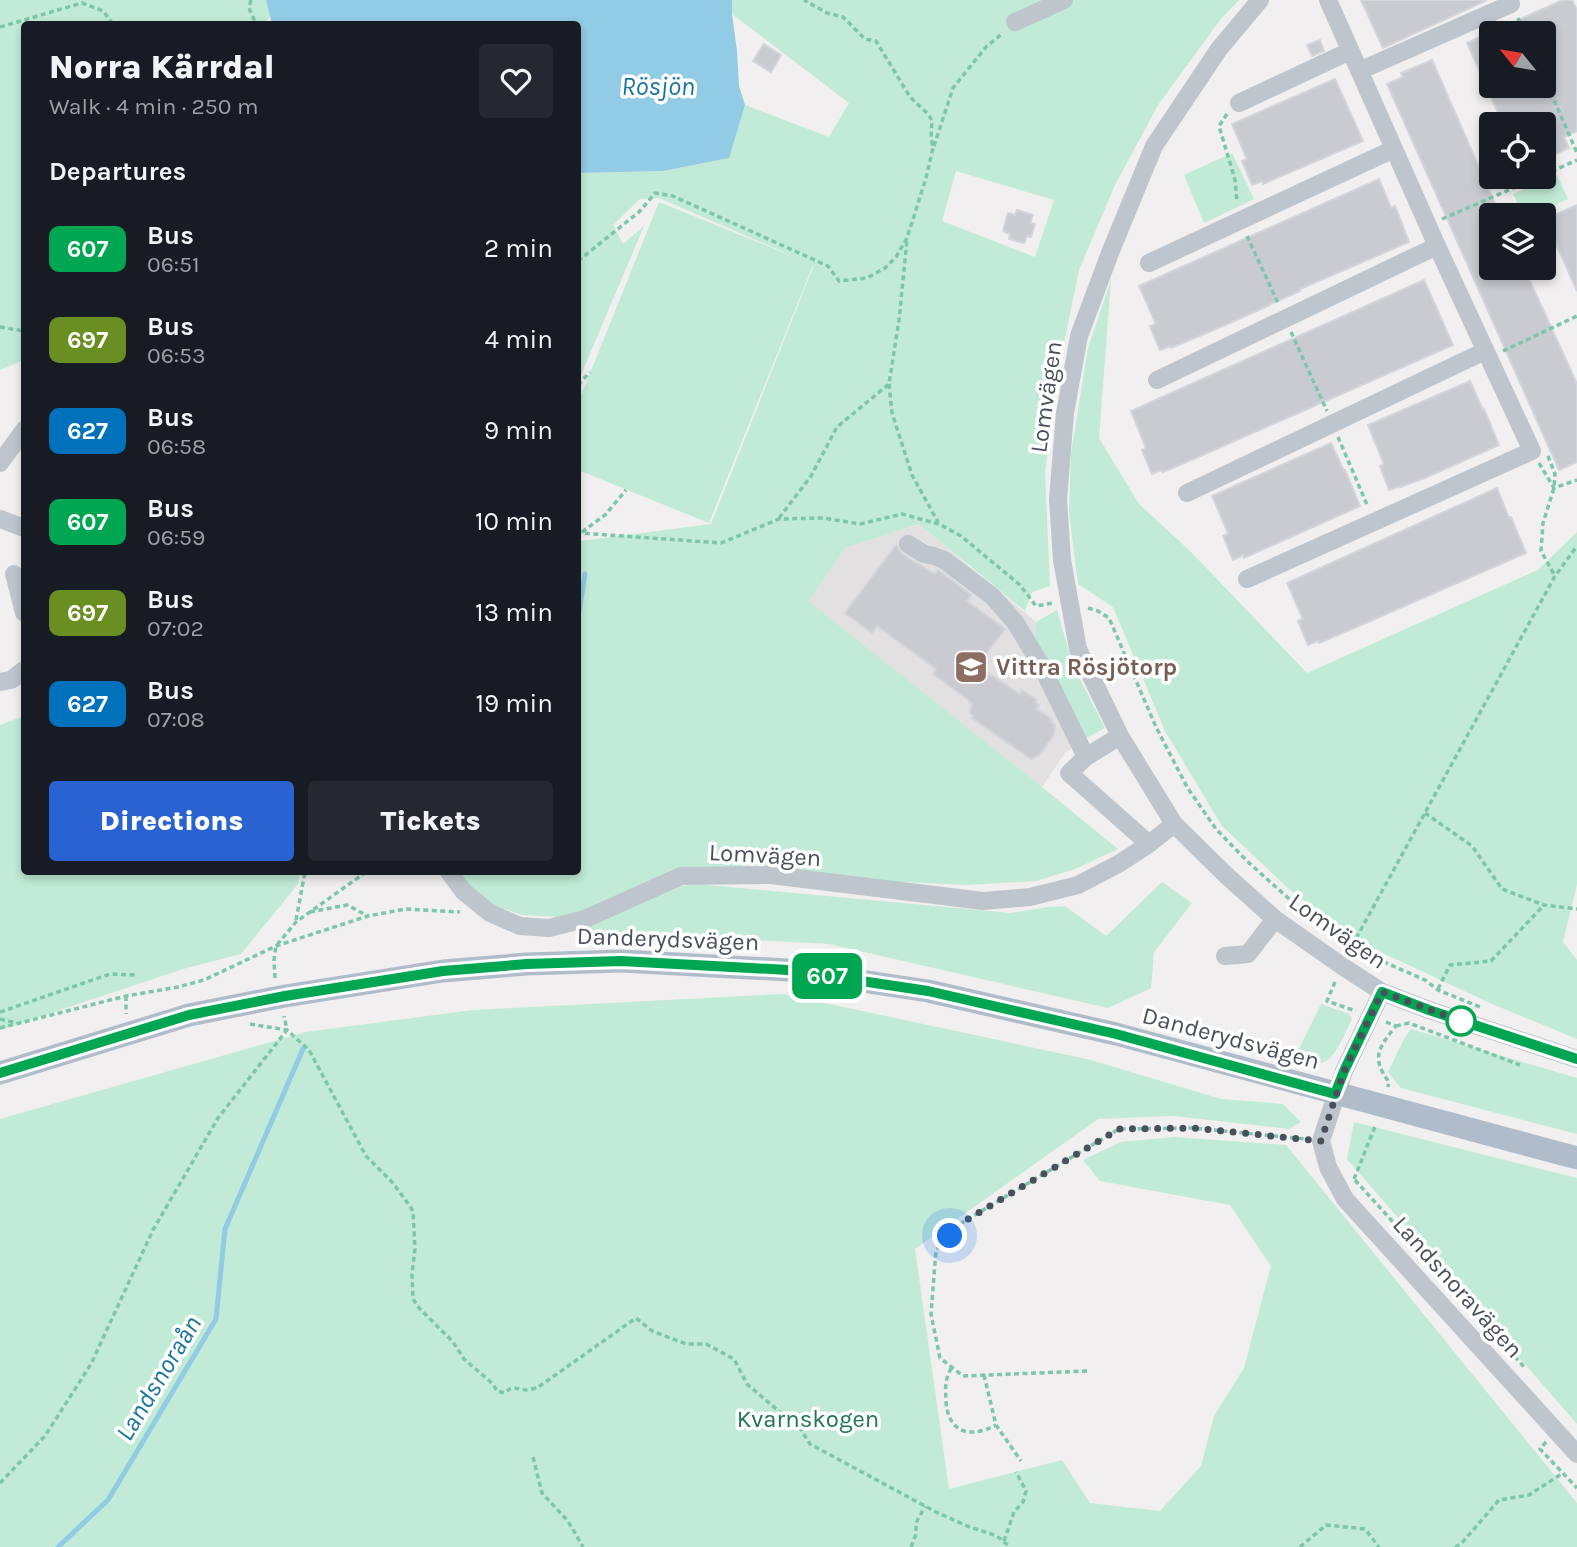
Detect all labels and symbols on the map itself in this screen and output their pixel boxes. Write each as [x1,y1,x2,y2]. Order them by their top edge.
north arrow [1479,21,1556,98]
water label: Rösjön [621,71,695,102]
street label: Lomvägen [1024,339,1068,455]
school or university icon: Vittra Rösjötorp [952,648,990,686]
place label: Vittra Rösjötorp [996,653,1177,681]
street label: Lomvägen [708,838,822,872]
street label: Lomvägen [1284,887,1392,975]
street label: Danderydsvägen [576,922,760,956]
line badge: 607 [787,953,867,999]
street label: Danderydsvägen [1139,1001,1323,1075]
unlabelled marker [1446,1006,1476,1036]
street label: Landsnoravägen [1387,1210,1529,1364]
your location [932,1218,967,1253]
water label: Landsnoraån [109,1310,208,1446]
park label: Kvarnskogen [737,1405,879,1433]

